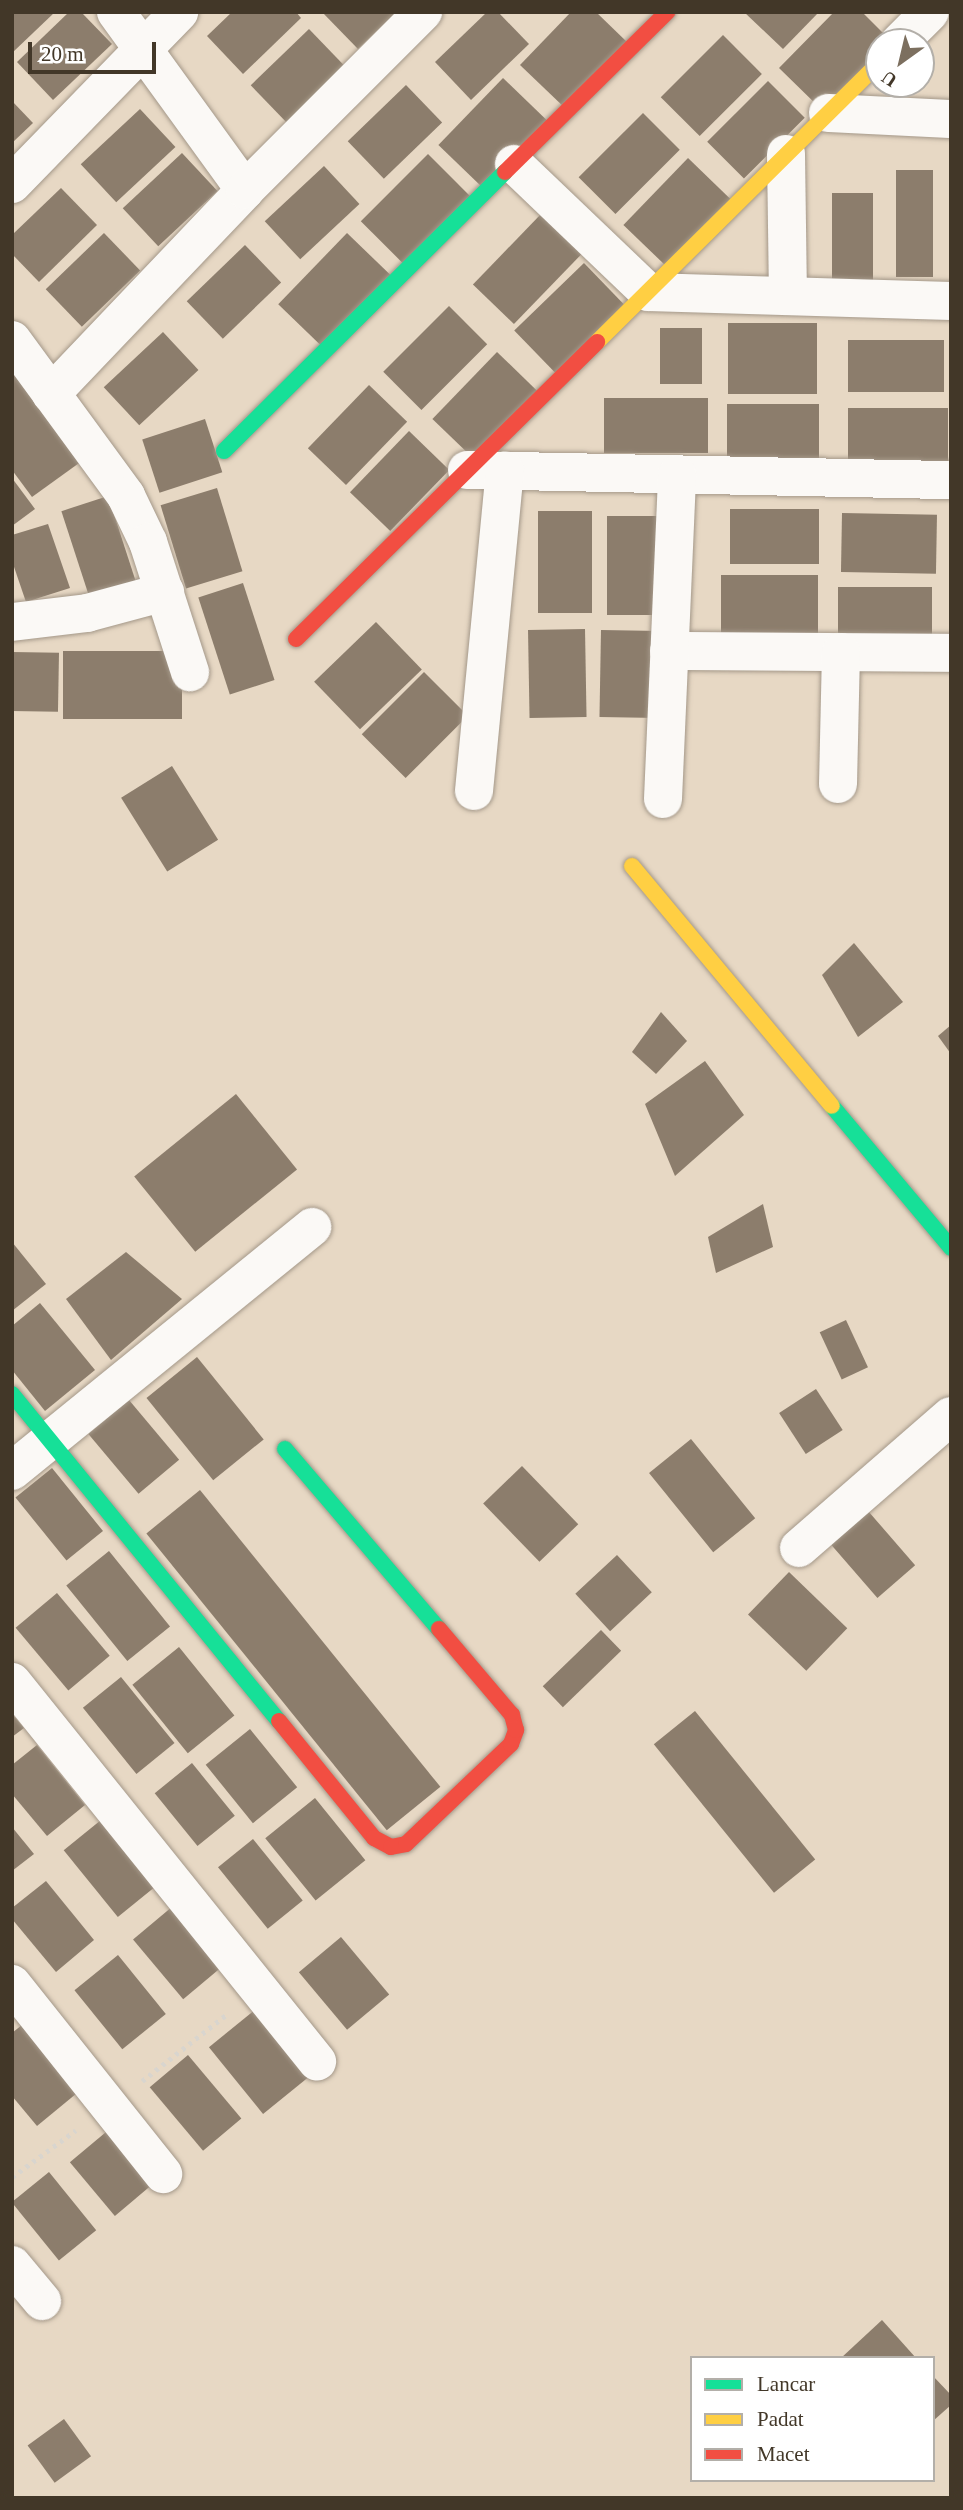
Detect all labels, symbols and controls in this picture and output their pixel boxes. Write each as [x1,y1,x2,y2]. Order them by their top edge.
scale bar [32,28,159,72]
north arrow [865,28,935,98]
text: 20 m [41,42,84,66]
text: U [878,67,901,92]
legend [690,2356,935,2482]
text: Lancar [757,2372,815,2396]
text: Padat [757,2407,804,2431]
text: Macet [757,2442,809,2466]

